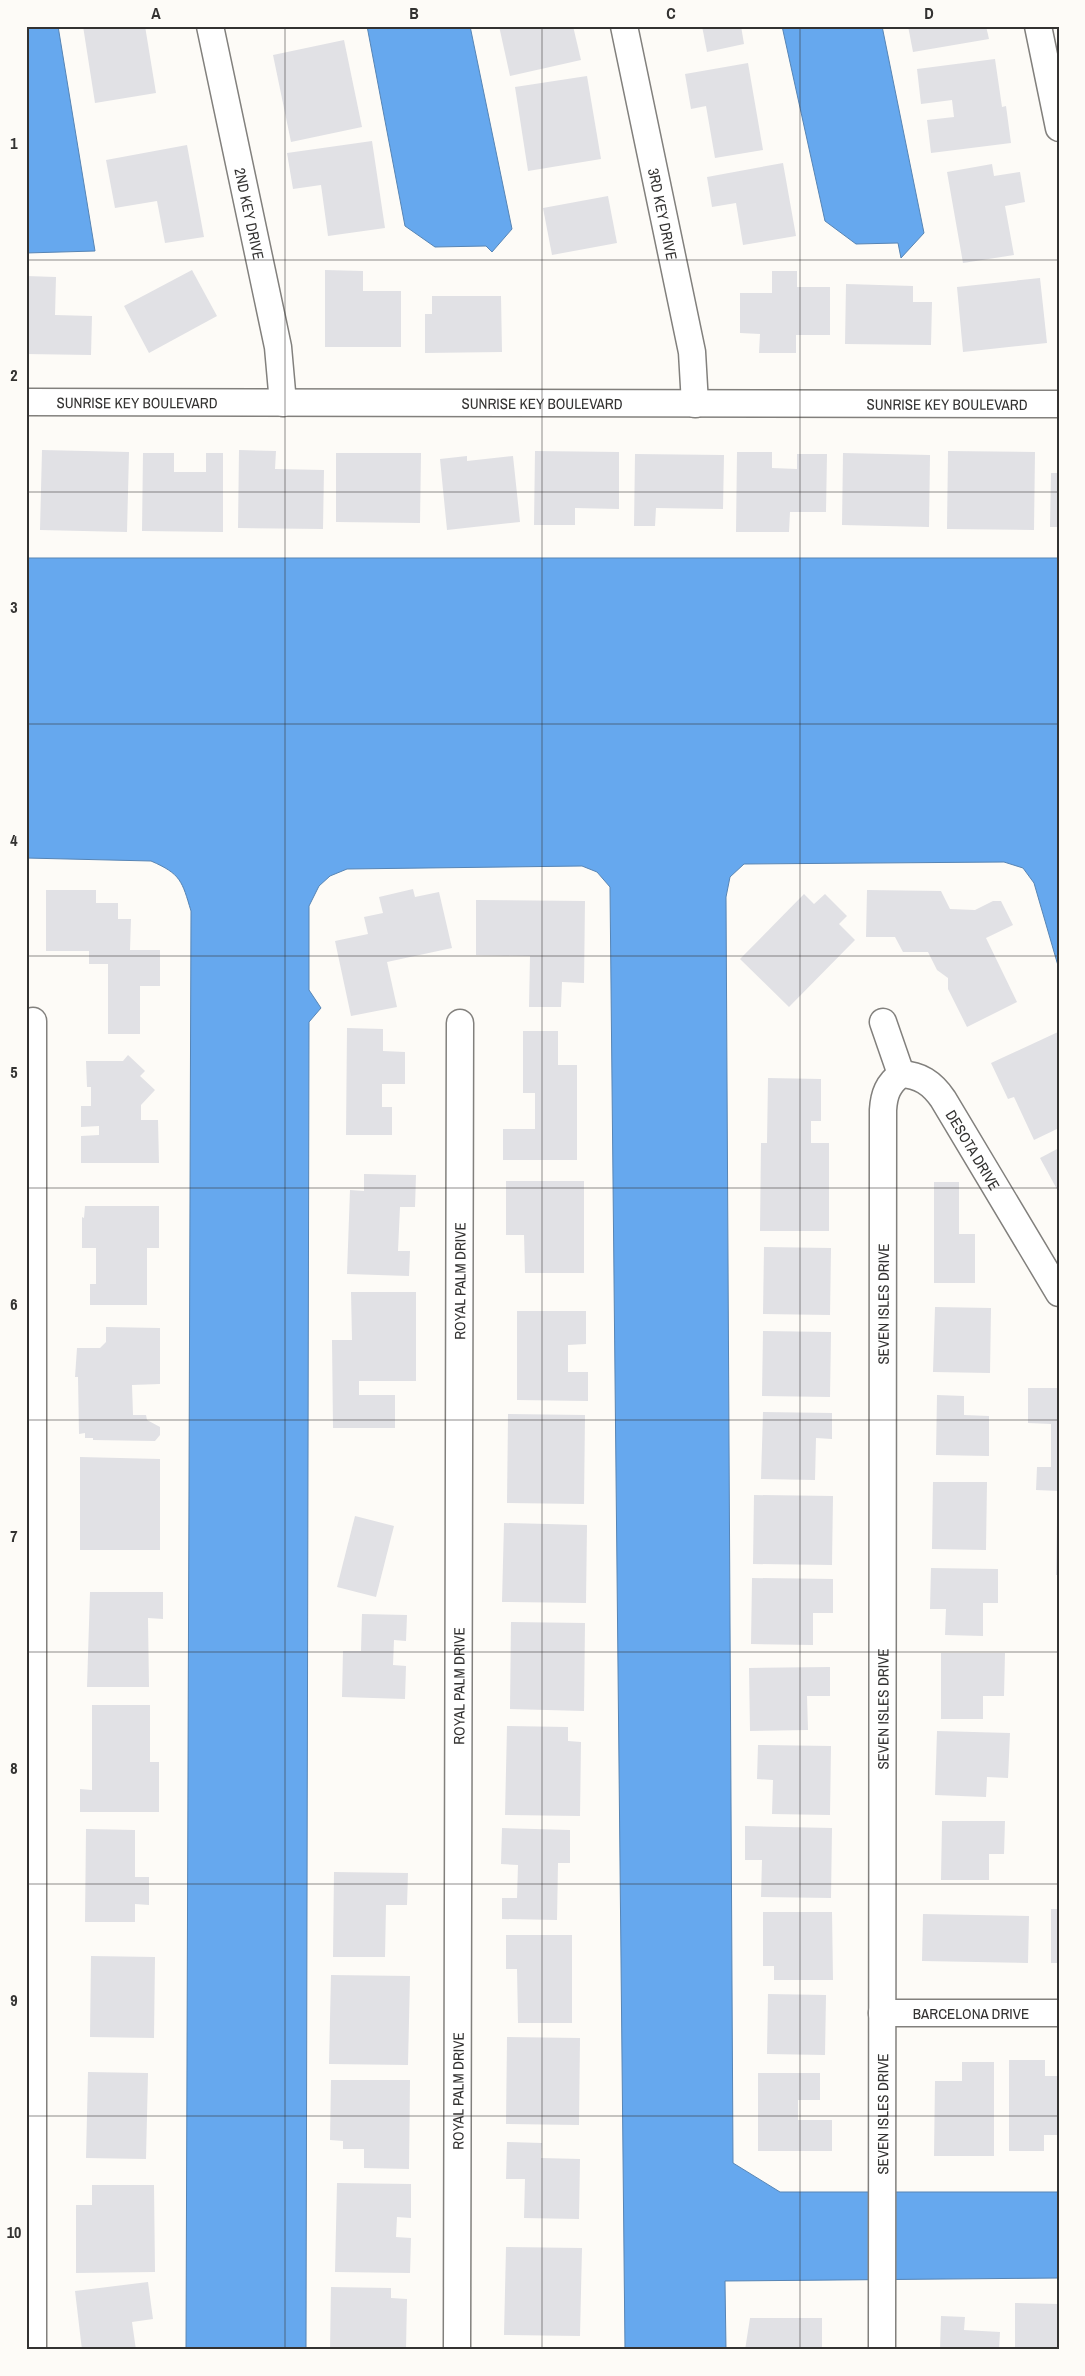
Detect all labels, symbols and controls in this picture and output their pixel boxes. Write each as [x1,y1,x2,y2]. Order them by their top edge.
text: A [151,2,161,24]
text: B [409,2,419,24]
text: C [666,2,676,24]
text: D [924,2,934,24]
text: 1 [10,132,18,154]
street label: 2ND KEY DRIVE [230,166,270,262]
street label: 3RD KEY DRIVE [643,166,683,262]
text: 2 [10,364,18,386]
street label: SUNRISE KEY BOULEVARD [56,392,218,413]
street label: SUNRISE KEY BOULEVARD [461,392,623,414]
street label: SUNRISE KEY BOULEVARD [866,393,1028,414]
text: 3 [10,596,18,618]
text: 4 [10,829,18,851]
text: 5 [10,1061,18,1083]
street label: DESOTA DRIVE [941,1106,1005,1194]
street label: ROYAL PALM DRIVE [449,1222,470,1340]
street label: SEVEN ISLES DRIVE [872,1243,893,1365]
text: 6 [10,1293,18,1315]
text: 7 [10,1525,18,1547]
street label: ROYAL PALM DRIVE [448,1627,469,1745]
street label: SEVEN ISLES DRIVE [872,1648,893,1770]
text: 8 [10,1757,18,1779]
text: 9 [10,1989,18,2011]
street label: BARCELONA DRIVE [913,2003,1029,2024]
street label: ROYAL PALM DRIVE [447,2032,468,2150]
street label: SEVEN ISLES DRIVE [872,2053,893,2175]
text: 10 [7,2221,21,2243]

